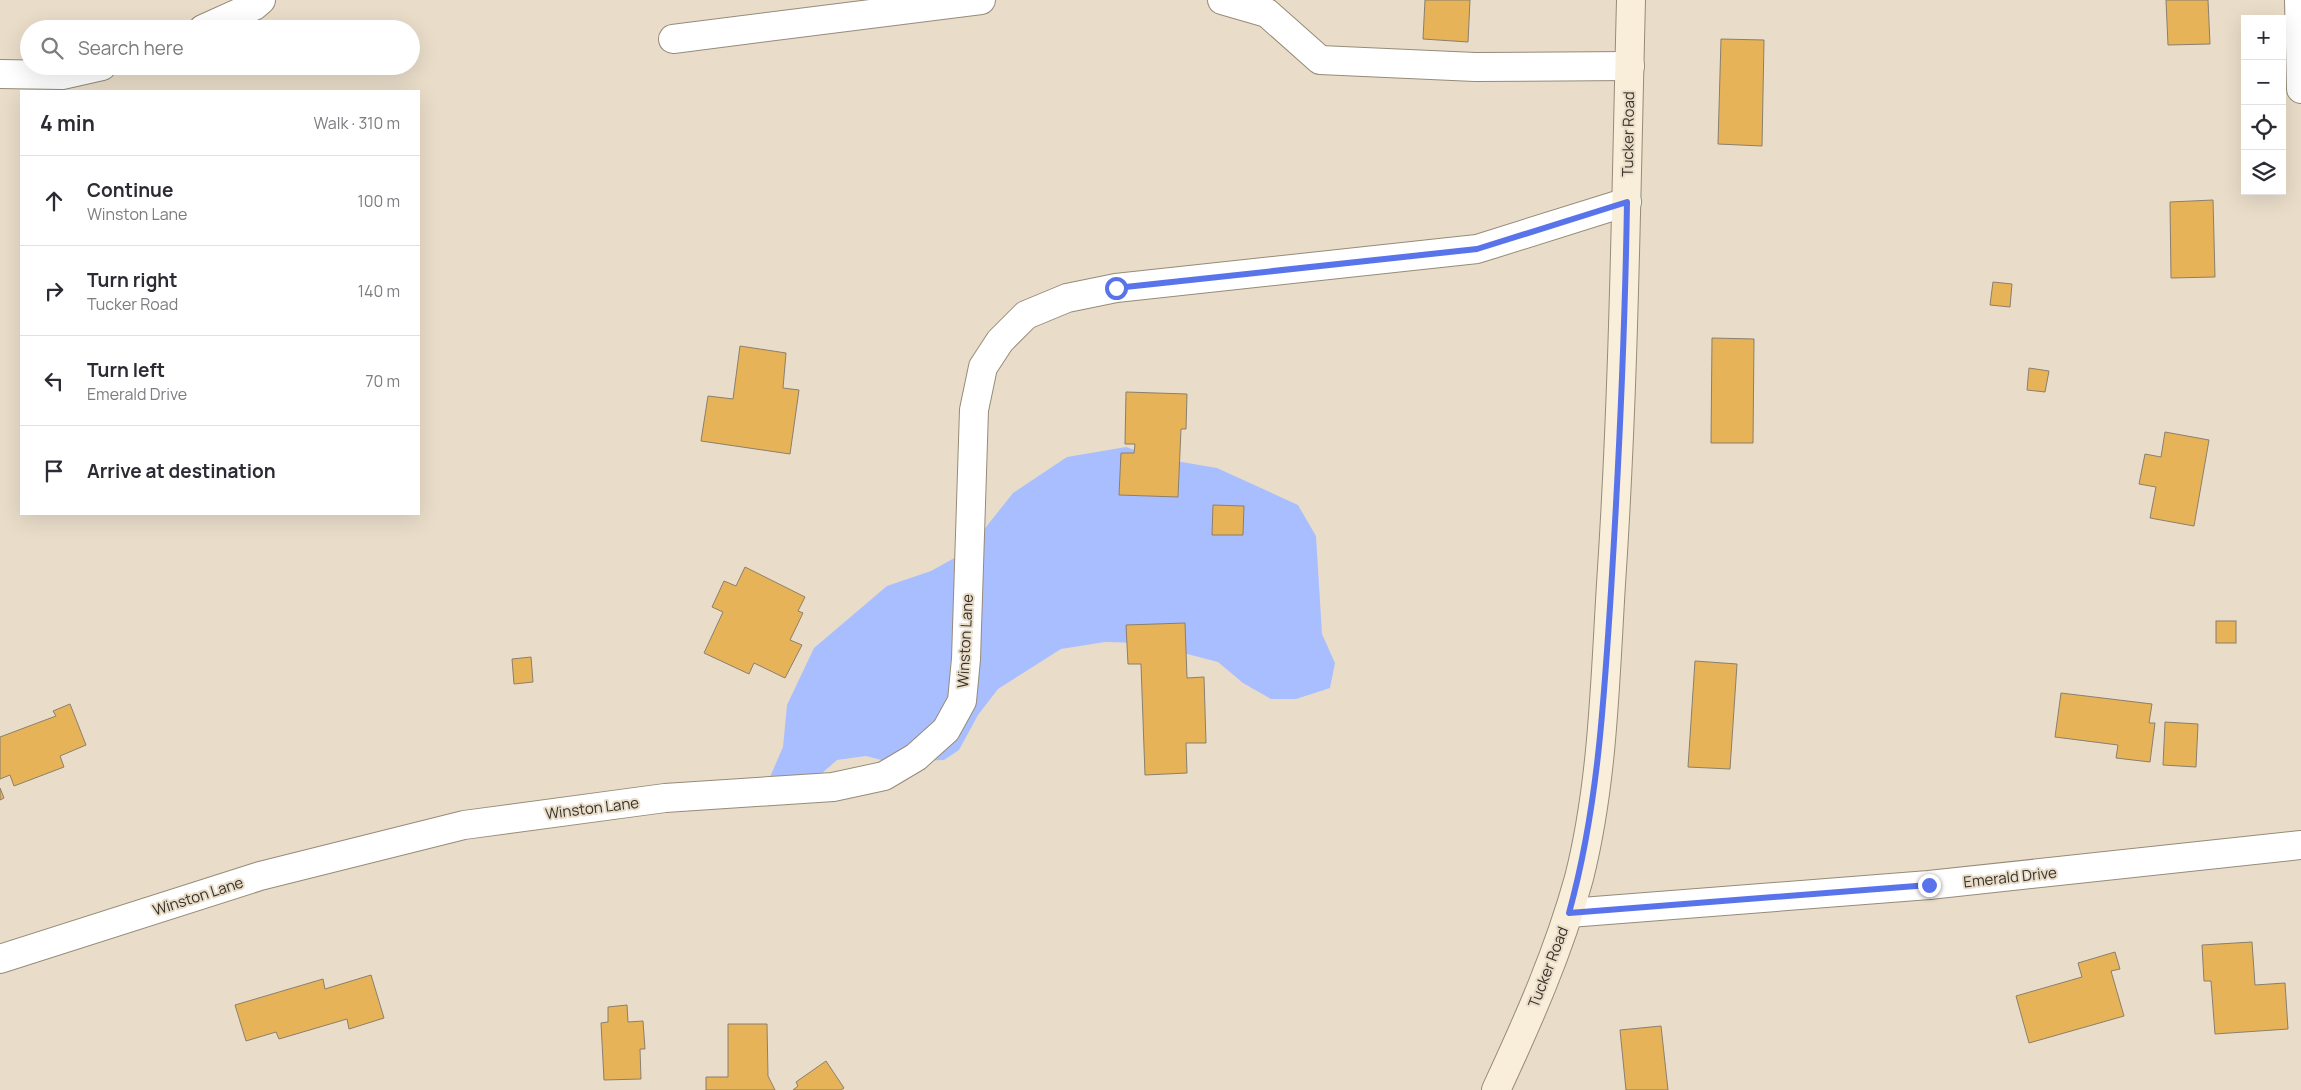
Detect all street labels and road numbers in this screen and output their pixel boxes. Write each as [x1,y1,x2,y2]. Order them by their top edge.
street label: Tucker Road [1617,91,1639,177]
street label: Winston Lane [952,593,978,689]
street label: Winston Lane [544,792,640,824]
street label: Emerald Drive [1962,862,2058,892]
street label: Winston Lane [150,871,246,921]
street label: Tucker Road [1523,923,1573,1011]

